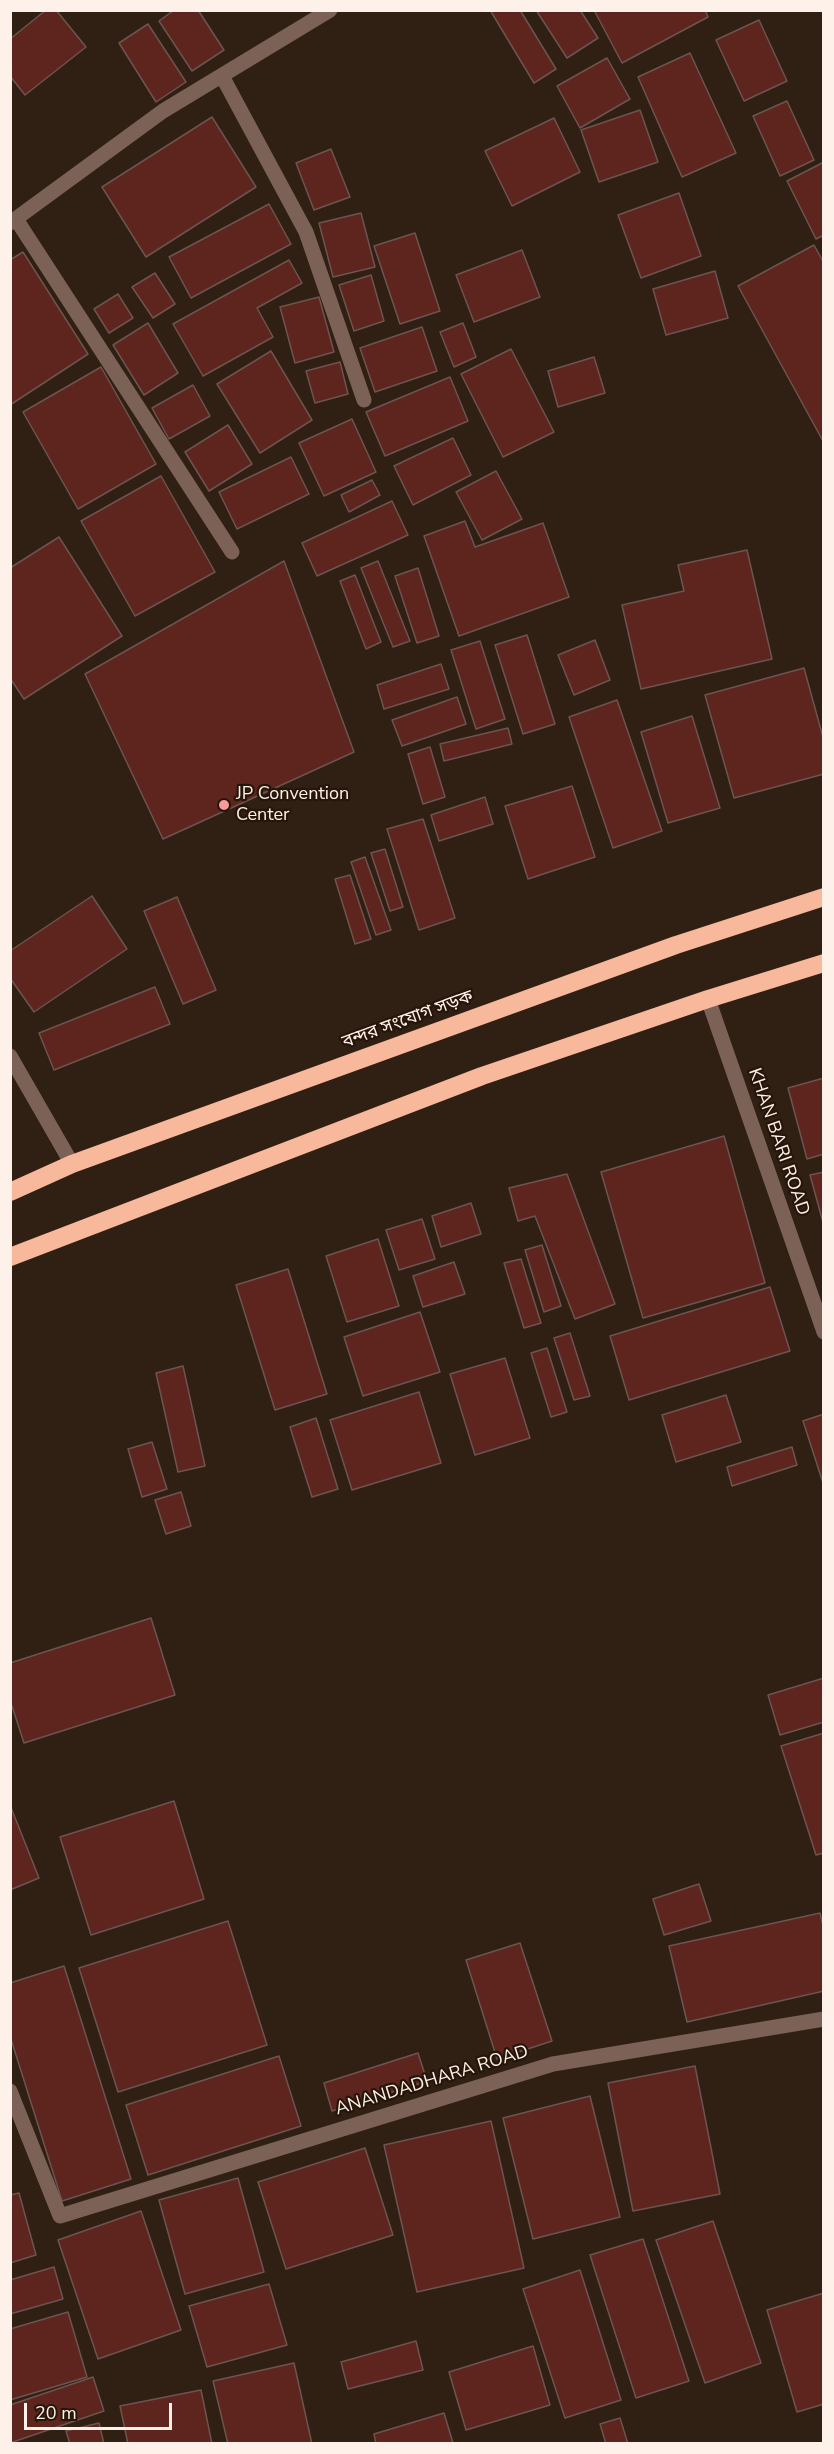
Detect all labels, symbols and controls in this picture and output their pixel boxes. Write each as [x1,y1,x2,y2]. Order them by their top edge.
place label: JP Convention Center [236,784,349,826]
marker: JP Convention Center [217,798,231,812]
street label: বন্দর সংযোগ সড়ক [340,986,476,1054]
street label: KHAN BARI ROAD [743,1065,813,1219]
street label: ANANDADHARA ROAD [333,2041,531,2121]
scale bar [27,2391,176,2429]
text: 20 m [35,2401,77,2425]

